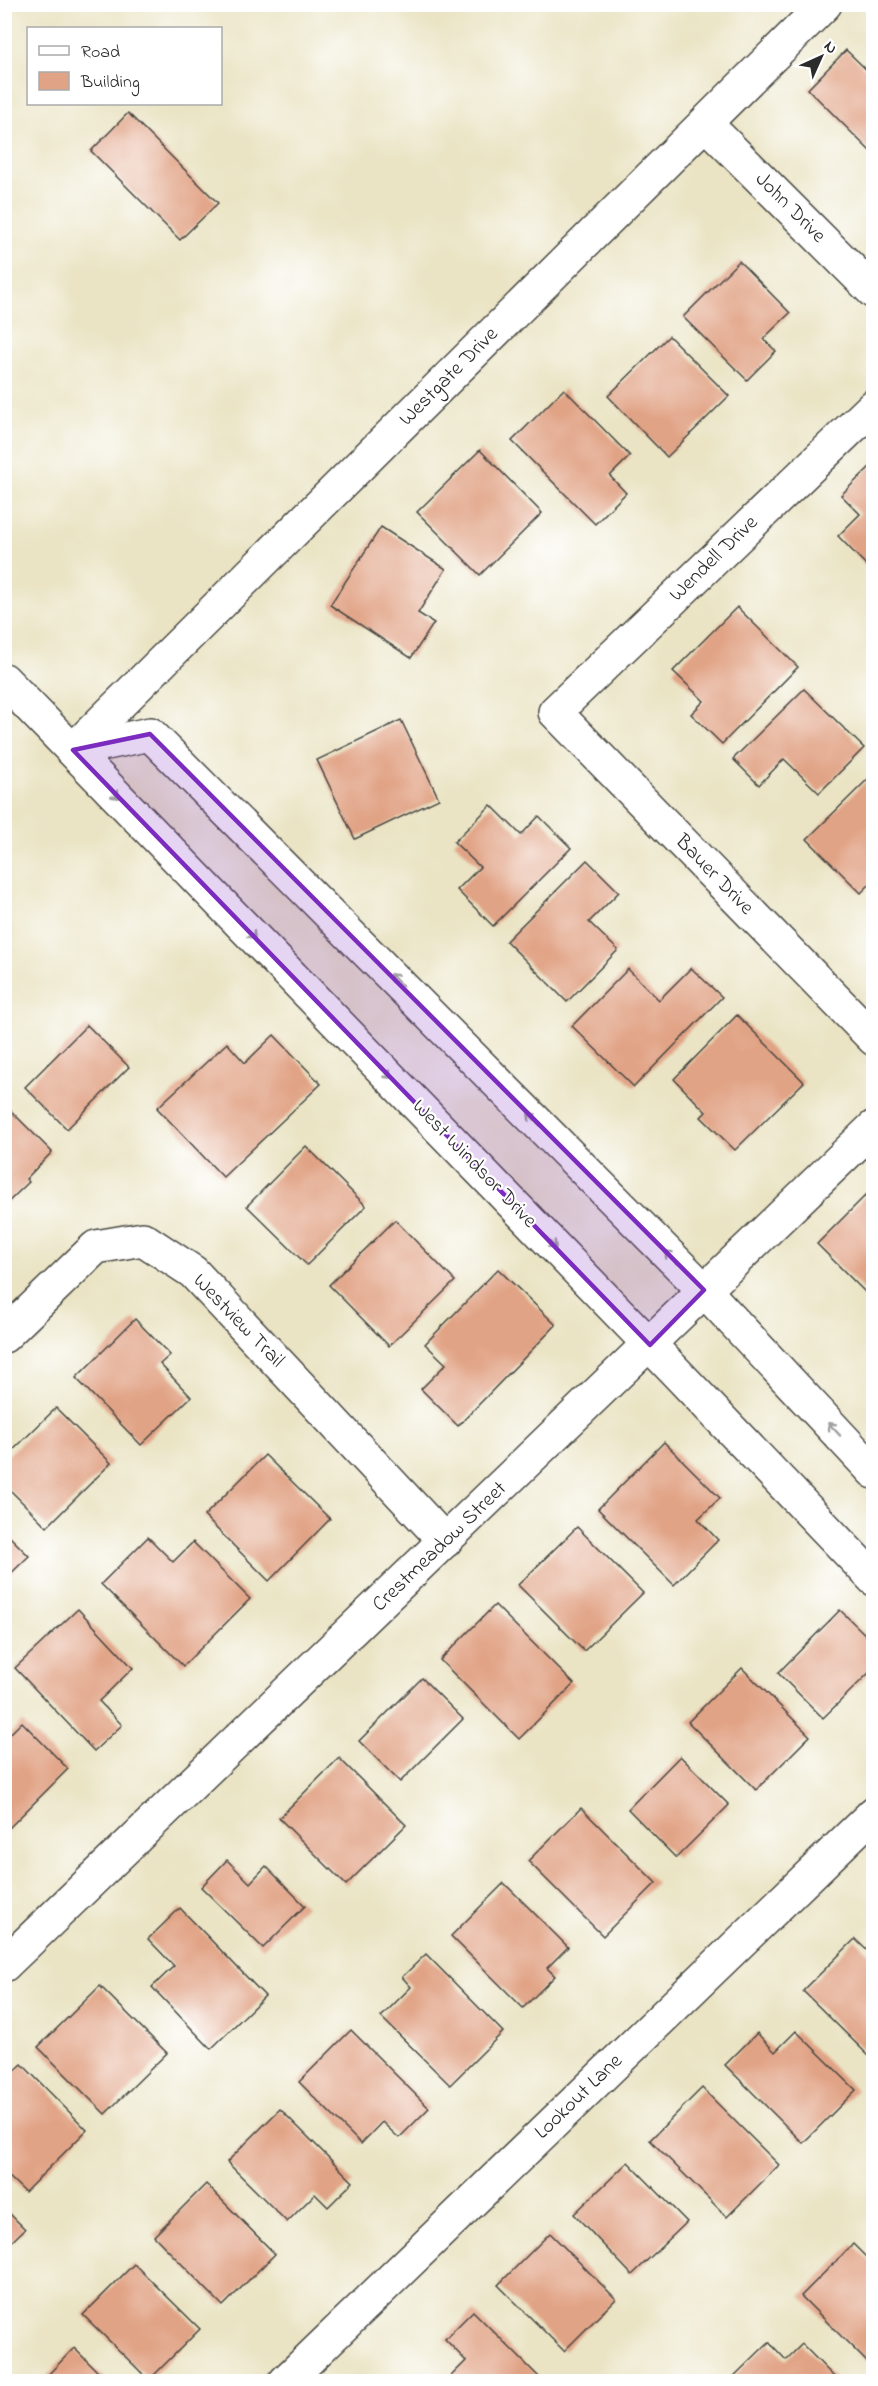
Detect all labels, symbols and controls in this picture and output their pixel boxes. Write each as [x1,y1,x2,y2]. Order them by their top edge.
legend [27,27,222,105]
north arrow [791,27,851,87]
text: N [818,35,843,60]
text: Road [81,40,120,66]
text: Building [80,70,140,97]
street label: John Drive [748,166,833,251]
street label: Westgate Drive [393,320,507,435]
street label: Wendell Drive [663,508,766,609]
one-way arrow [106,784,121,799]
street label: Bauer Drive [667,827,761,923]
one-way arrow [242,924,257,939]
one-way arrow [388,973,403,988]
one-way arrow [378,1064,392,1079]
street label: West Windsor Drive [404,1093,544,1236]
one-way arrow [526,1111,541,1126]
one-way arrow [543,1234,557,1249]
one-way arrow [664,1249,679,1264]
street label: Westview Trail [185,1267,291,1375]
one-way arrow [827,1422,841,1437]
street label: Crestmeadow Street [366,1475,514,1619]
street label: Lookout Lane [528,2047,630,2147]

